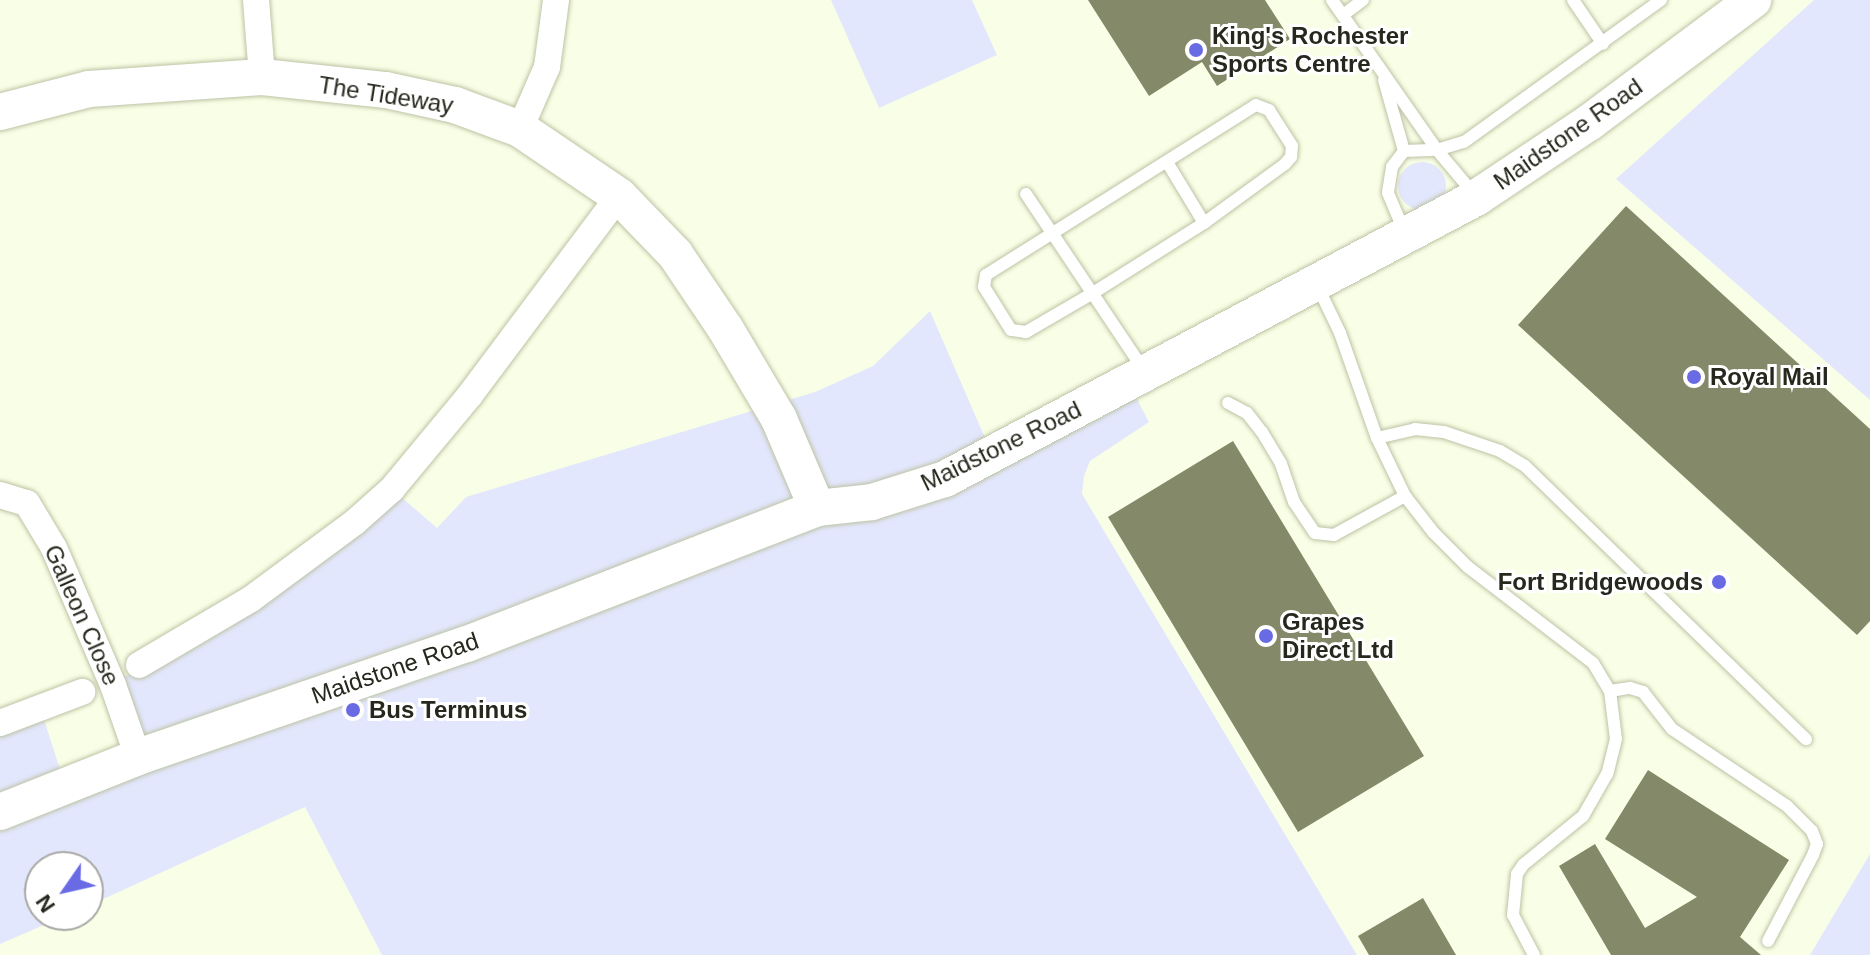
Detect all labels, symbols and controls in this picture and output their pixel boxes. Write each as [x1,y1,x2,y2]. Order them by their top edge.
place label: King's Rochester Sports Centre [1212,22,1408,78]
marker: King's Rochester Sports Centre [1187,41,1205,59]
street label: The Tideway [316,70,456,120]
street label: Maidstone Road [1488,72,1648,196]
place label: Royal Mail [1710,363,1829,391]
marker: Royal Mail [1685,368,1703,386]
street label: Maidstone Road [916,395,1086,497]
street label: Galleon Close [38,540,126,690]
place label: Fort Bridgewoods [1498,568,1703,596]
marker: Fort Bridgewoods [1710,573,1728,591]
place label: Grapes Direct Ltd [1282,608,1394,664]
street label: Maidstone Road [308,626,482,710]
marker: Grapes Direct Ltd [1257,627,1275,645]
place label: Bus Terminus [369,696,527,724]
marker: Bus Terminus [344,701,362,719]
north arrow [24,851,104,931]
text: N [31,890,60,917]

